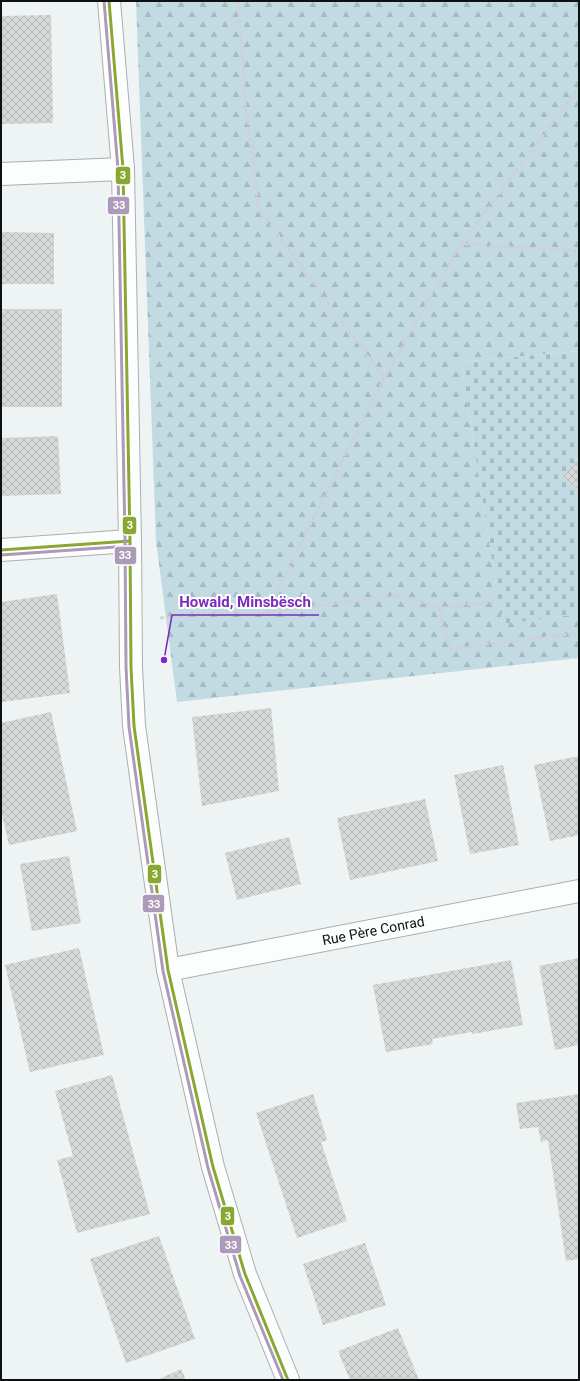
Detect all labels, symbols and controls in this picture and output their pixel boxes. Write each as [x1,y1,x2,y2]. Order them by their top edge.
line badge: 3 [115,166,131,185]
text: 3 [120,169,126,182]
line badge: 33 [107,196,130,215]
text: 33 [113,199,125,212]
line badge: 3 [122,516,137,535]
text: 3 [127,519,133,532]
line badge: 33 [114,546,137,565]
text: 33 [119,549,131,562]
callout: Howald, Minsbësch [172,588,319,615]
text: Howald, Minsbësch [179,593,311,611]
line badge: 3 [147,864,162,884]
text: 3 [152,868,158,881]
line badge: 33 [142,894,165,913]
text: 33 [148,898,160,911]
street label: Rue Père Conrad [321,913,426,948]
line badge: 3 [220,1206,235,1226]
text: 3 [225,1210,231,1223]
line badge: 33 [219,1235,242,1254]
text: 33 [225,1239,237,1252]

